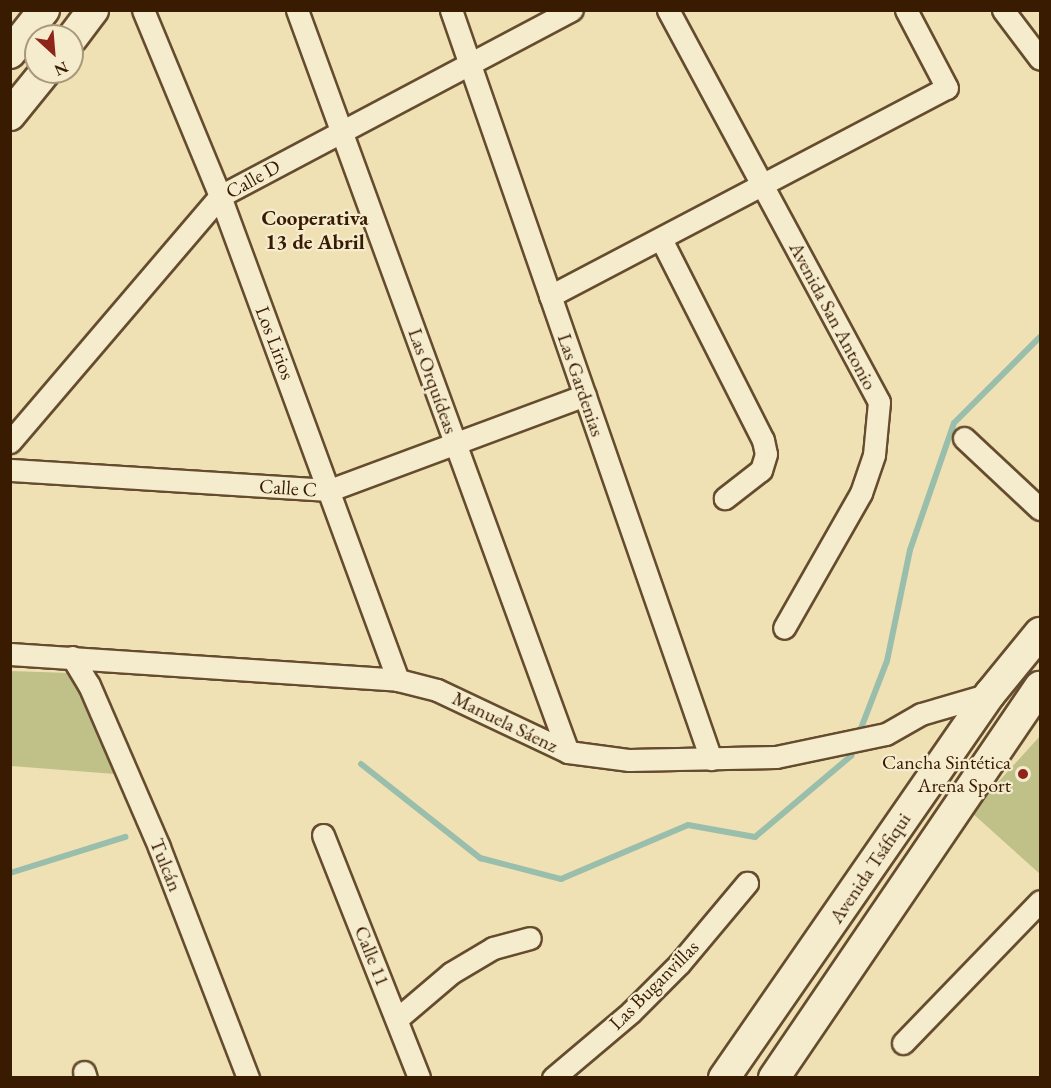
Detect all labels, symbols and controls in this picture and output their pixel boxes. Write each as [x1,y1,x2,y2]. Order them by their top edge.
north arrow [24,24,84,84]
text: N [51,57,72,81]
street label: Calle D [222,154,284,204]
district label: Cooperativa 13 de Abril [261,205,369,255]
street label: Avenida San Antonio [784,238,882,394]
street label: Los Lirios [250,303,300,383]
street label: Las Orquídeas [403,325,463,437]
street label: Las Gardenias [552,330,610,440]
street label: Calle C [258,474,318,502]
street label: Manuela Sáenz [448,686,562,758]
place label: Cancha Sintética Arena Sport [882,750,1011,797]
marker: Cancha Sintética Arena Sport [1016,767,1030,781]
street label: Avenida Tsáfiqui [824,808,916,928]
street label: Tulcán [145,835,187,895]
street label: Calle 11 [349,922,395,990]
street label: Las Buganvillas [604,935,704,1035]

